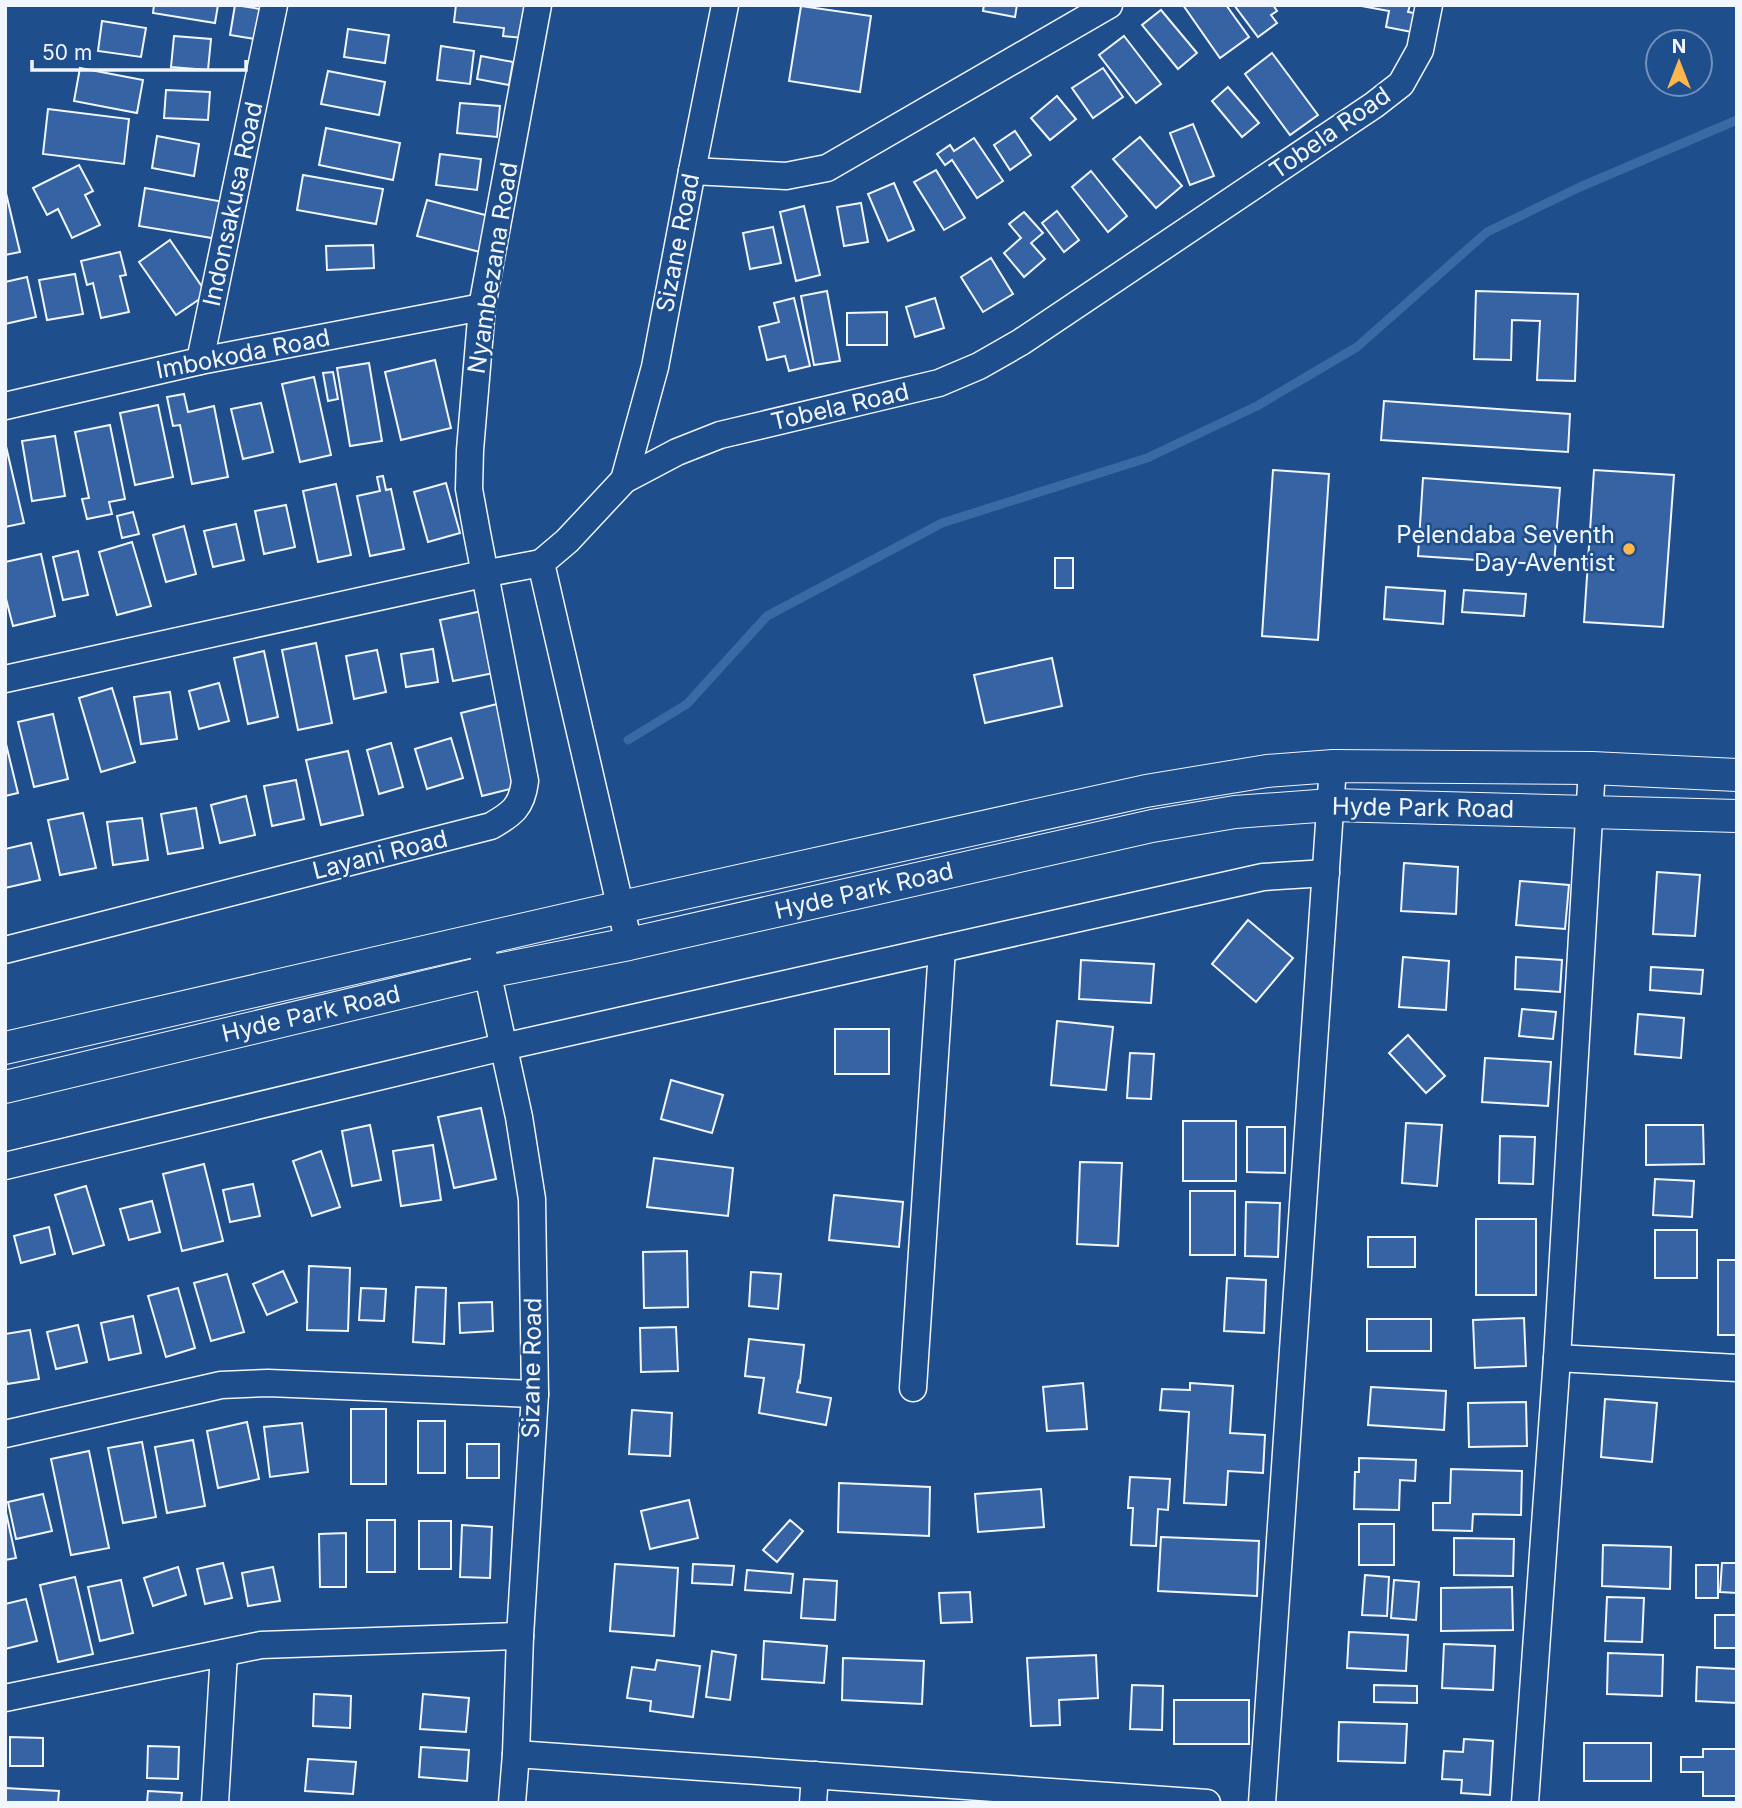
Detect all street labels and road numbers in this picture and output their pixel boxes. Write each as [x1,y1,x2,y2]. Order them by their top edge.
street label: Tobela Road [1264,80,1396,185]
street label: Indonsakusa Road [197,99,268,309]
street label: Nyambezana Road [461,160,524,376]
street label: Sizane Road [650,171,705,315]
street label: Imbokoda Road [154,322,332,385]
street label: Tobela Road [768,377,912,436]
street label: Hyde Park Road [1332,791,1514,824]
street label: Layani Road [309,824,450,885]
street label: Hyde Park Road [772,856,956,925]
street label: Hyde Park Road [219,979,403,1048]
street label: Sizane Road [516,1297,547,1439]

